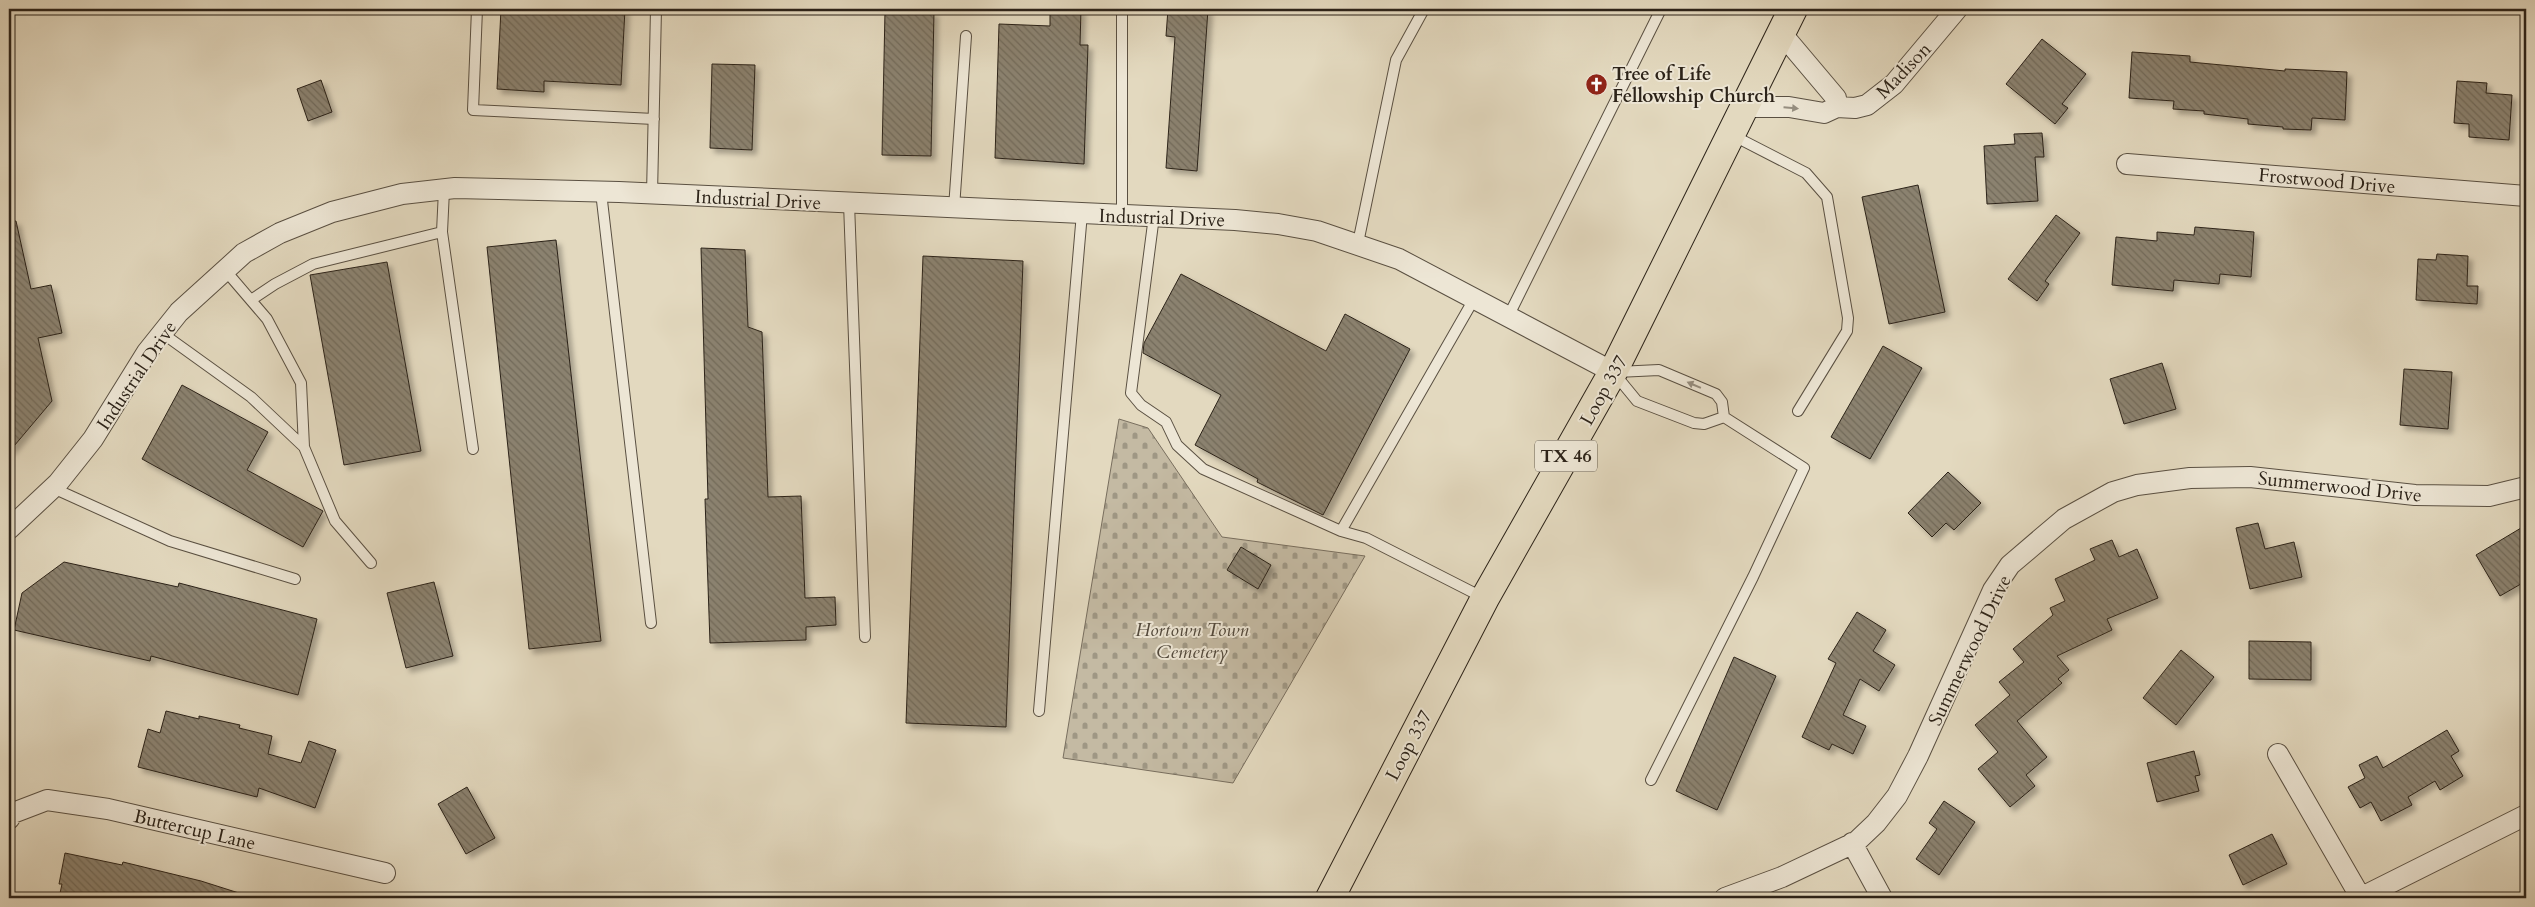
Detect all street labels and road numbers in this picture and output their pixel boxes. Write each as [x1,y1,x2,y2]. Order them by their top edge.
street label: Madison [1870,37,1937,105]
street label: Frostwood Drive [2257,162,2396,200]
street label: Industrial Drive [694,184,822,216]
street label: Industrial Drive [1098,203,1226,233]
street label: Industrial Drive [91,316,183,435]
street label: Loop 337 [1574,351,1634,430]
road number: TX 46 [1535,441,1597,472]
street label: Summerwood Drive [2257,465,2423,509]
street label: Summerwood Drive [1922,571,2018,730]
street label: Loop 337 [1379,705,1438,785]
street label: Buttercup Lane [131,803,258,857]

